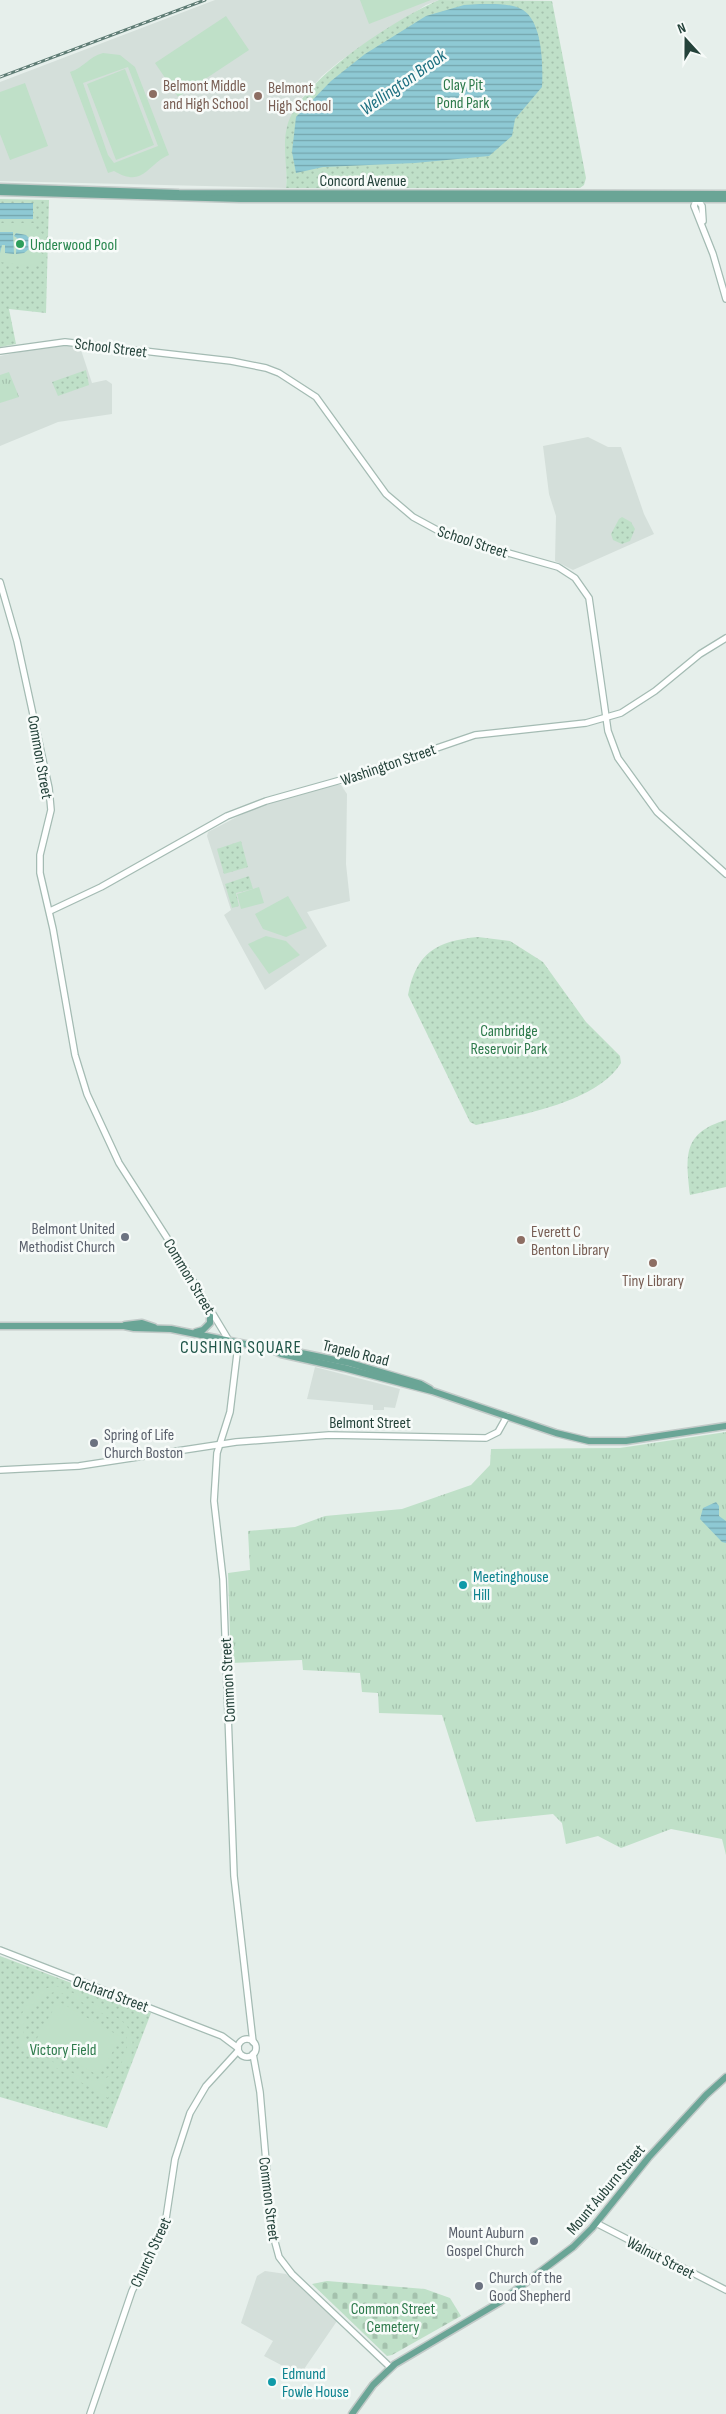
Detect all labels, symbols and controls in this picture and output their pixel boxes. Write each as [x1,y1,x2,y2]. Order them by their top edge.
north arrow [661,15,711,65]
text: N [675,19,688,38]
water label: Wellington Brook [356,44,451,120]
park label: Clay Pit Pond Park [437,76,489,113]
place label: Belmont Middle and High School [163,77,248,114]
place label: Belmont High School [268,79,331,116]
marker: Belmont Middle and High School [147,88,159,100]
marker: Belmont High School [252,90,264,102]
street label: Concord Avenue [320,172,406,191]
place label: Underwood Pool [30,236,117,255]
marker: Underwood Pool [14,238,26,250]
street label: School Street [74,335,148,362]
street label: School Street [435,522,510,563]
street label: Common Street [23,714,56,801]
street label: Washington Street [338,740,439,791]
park label: Cambridge Reservoir Park [471,1022,547,1059]
place label: Belmont United Methodist Church [19,1220,115,1257]
place label: Everett C Benton Library [531,1223,609,1260]
marker: Belmont United Methodist Church [119,1231,131,1243]
marker: Everett C Benton Library [515,1234,527,1246]
street label: Common Street [159,1236,219,1318]
marker: Tiny Library [647,1257,659,1269]
place label: Tiny Library [622,1272,684,1291]
street label: Trapelo Road [321,1336,391,1371]
district label: CUSHING SQUARE [180,1337,302,1358]
street label: Belmont Street [329,1414,411,1433]
place label: Spring of Life Church Boston [104,1426,183,1463]
marker: Spring of Life Church Boston [88,1437,100,1449]
place label: Meetinghouse Hill [473,1568,549,1605]
marker: Meetinghouse Hill [457,1579,469,1591]
street label: Common Street [217,1637,240,1723]
street label: Orchard Street [70,1972,151,2017]
park label: Victory Field [30,2041,96,2060]
street label: Mount Auburn Street [563,2141,649,2239]
street label: Common Street [254,2156,283,2242]
street label: Church Street [127,2214,176,2291]
place label: Mount Auburn Gospel Church [446,2224,524,2261]
street label: Walnut Street [623,2233,698,2284]
marker: Mount Auburn Gospel Church [528,2235,540,2247]
place label: Church of the Good Shepherd [489,2269,571,2306]
marker: Church of the Good Shepherd [473,2280,485,2292]
park label: Common Street Cemetery [351,2300,435,2337]
place label: Edmund Fowle House [282,2365,349,2402]
marker: Edmund Fowle House [266,2376,278,2388]

